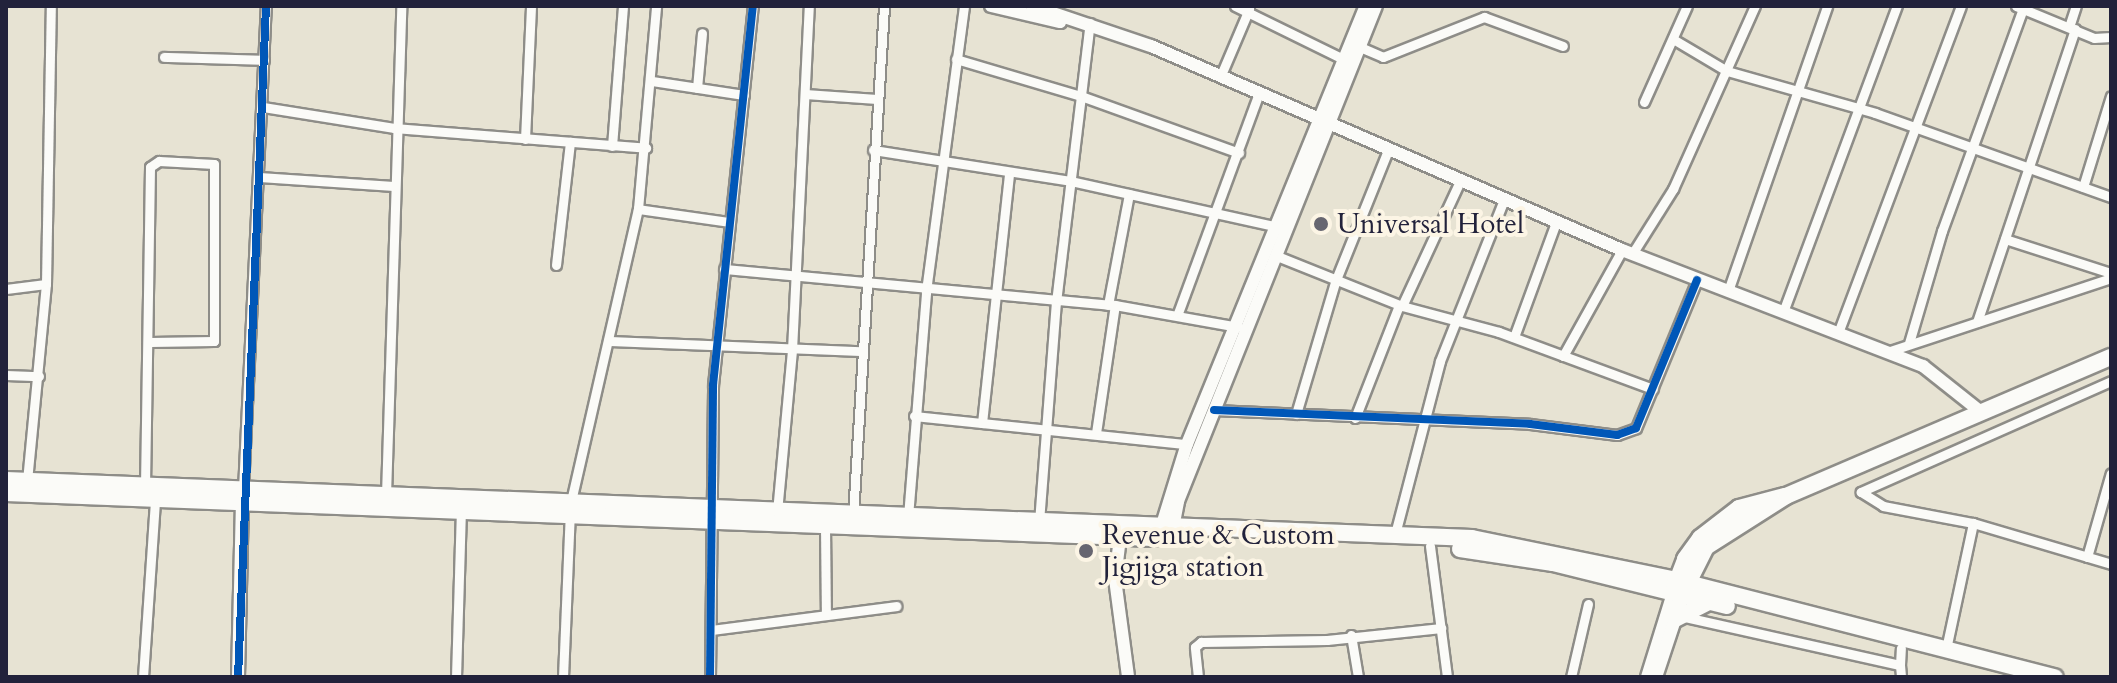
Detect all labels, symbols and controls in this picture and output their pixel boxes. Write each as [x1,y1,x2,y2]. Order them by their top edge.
place label: Universal Hotel [1337,207,1524,241]
marker: Universal Hotel [1312,215,1330,233]
place label: Revenue & Custom Jigjiga station [1102,518,1335,584]
marker: Revenue & Custom Jigjiga station [1077,542,1095,560]

